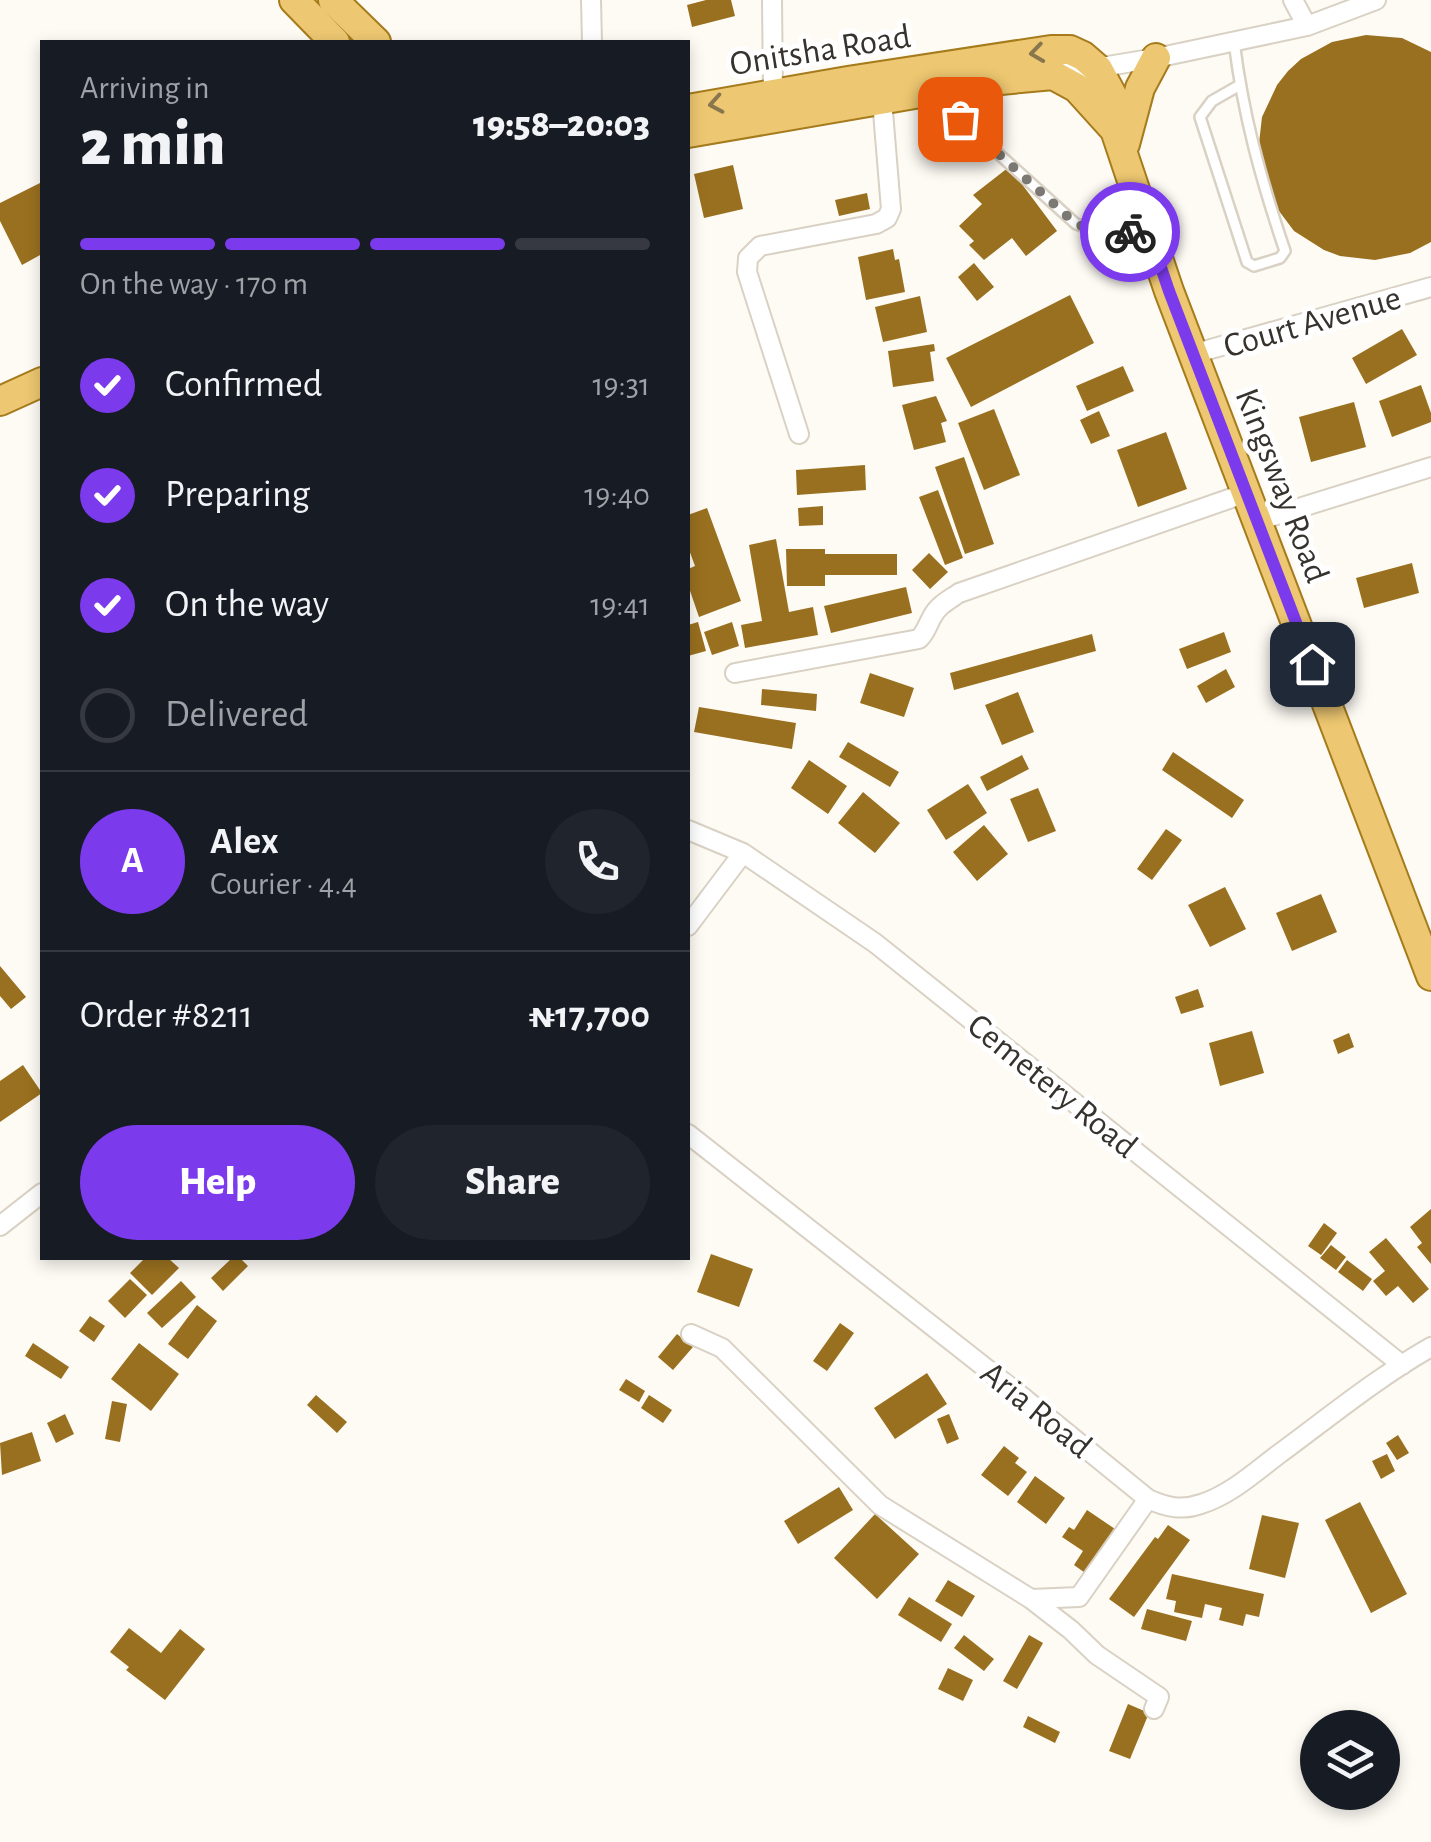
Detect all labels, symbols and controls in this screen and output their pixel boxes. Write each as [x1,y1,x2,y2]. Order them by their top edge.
street label: Onitsha Road [727,19,913,82]
one-way arrow [1029,41,1045,62]
text: Arriving in [80,72,209,104]
pin [918,77,1003,162]
icon: bag [933,92,988,147]
one-way arrow [708,93,724,114]
text: 19:58–20:03 [473,106,650,144]
text: 2 min [80,112,226,177]
courier [1080,182,1180,282]
icon: bike [1103,205,1158,260]
text: On the way · 170 m [80,268,308,300]
street label: Court Avenue [1220,280,1405,364]
icon: check [80,358,135,413]
text: Confirmed [165,366,322,404]
text: 19:31 [592,369,650,401]
street label: Kingsway Road [1229,384,1335,587]
icon: check [80,468,135,523]
text: Preparing [165,476,310,514]
text: 19:40 [584,479,650,511]
icon: check [80,578,135,633]
text: On the way [165,586,329,624]
text: 19:41 [590,589,650,621]
pin [1270,622,1355,707]
icon: home [1285,637,1340,692]
text: Delivered [165,696,308,734]
button: phone [545,809,650,914]
text: Alex [210,823,279,861]
text: A [121,842,144,880]
text: Courier · 4.4 [210,868,357,900]
text: Order #8211 [80,997,253,1035]
text: ₦17,700 [528,997,650,1035]
street label: Cemetery Road [961,1008,1143,1165]
button: Help [80,1125,355,1240]
button: Share [375,1125,650,1240]
street label: Aria Road [974,1355,1098,1465]
map controls [1300,1710,1400,1810]
button: layers [1300,1710,1400,1810]

